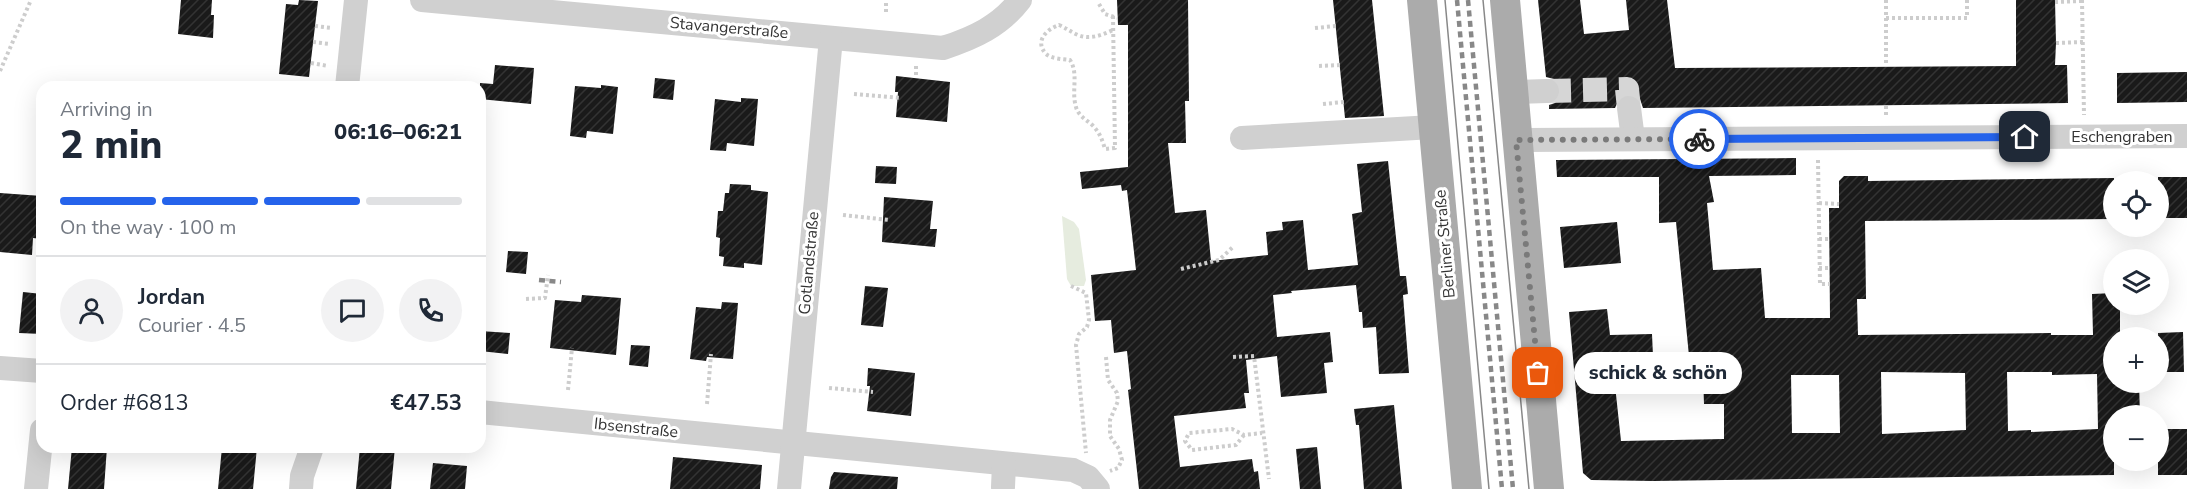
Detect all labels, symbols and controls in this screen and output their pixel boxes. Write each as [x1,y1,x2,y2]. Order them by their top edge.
street label: Stavangerstraße [669,12,789,44]
text: Arriving in [60,96,153,123]
courier [1669,109,1729,169]
pin [1999,111,2050,162]
text: 06:16–06:21 [334,117,462,147]
text: 2 min [60,119,163,172]
icon: home [2008,120,2041,153]
icon: bike [1683,123,1716,156]
street label: Eschengraben [2071,126,2173,148]
map controls [2103,171,2169,471]
button: locate [2103,171,2169,237]
street label: Berliner Straße [1429,189,1461,299]
street label: Gotlandstraße [794,211,824,315]
text: On the way · 100 m [60,214,236,241]
button: layers [2103,249,2169,315]
button: person [60,279,123,342]
button: chat [321,279,384,342]
button: phone [399,279,462,342]
text: Jordan [138,282,205,312]
text: Courier · 4.5 [138,312,246,339]
button: + [2103,327,2169,393]
pin [1512,347,1563,398]
callout: schick & schön [1574,352,1742,394]
icon: bag [1521,356,1554,389]
text: schick & schön [1589,359,1727,386]
text: Order #6813 [60,388,189,418]
text: €47.53 [391,388,462,418]
button: − [2103,405,2169,471]
street label: Ibsenstraße [593,413,679,443]

